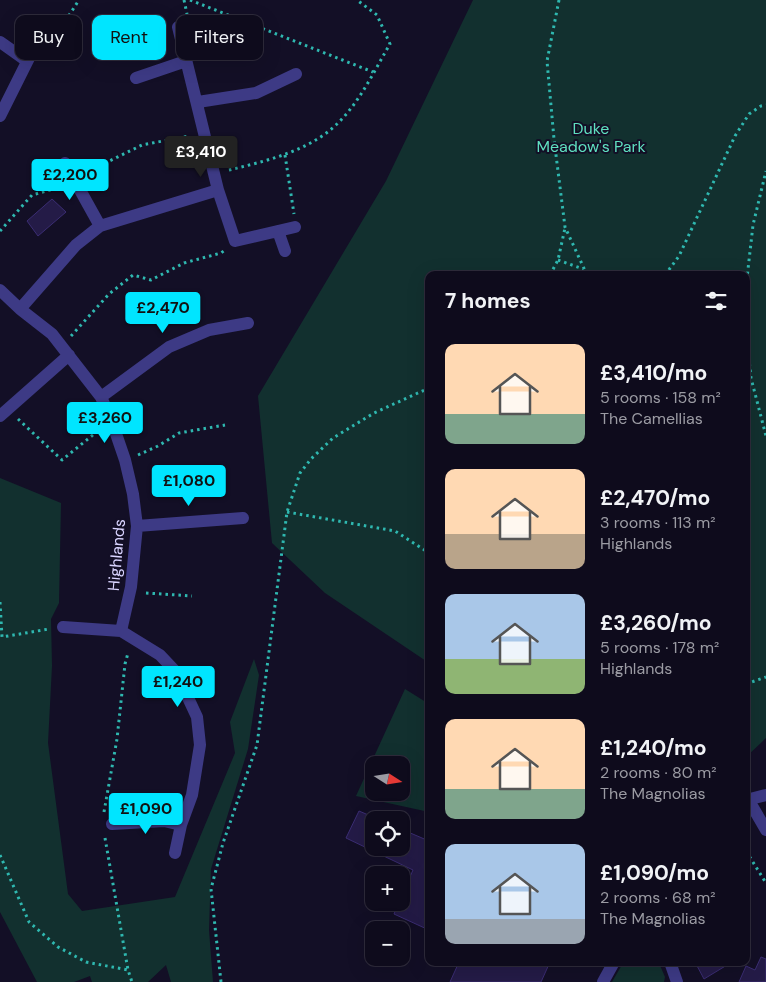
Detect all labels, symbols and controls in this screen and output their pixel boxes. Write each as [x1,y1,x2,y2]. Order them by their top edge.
chip: Buy [15,15,82,60]
chip: Rent [92,15,166,60]
chip: Filters [176,15,263,60]
park label: Duke Meadow's Park [536,118,646,157]
pin: £3,410 [160,136,242,178]
text: £3,410 [175,141,227,162]
pin: £2,200 [29,158,111,201]
text: £2,200 [43,164,97,185]
text: 7 homes [445,287,531,315]
icon: filters [702,287,730,315]
pin: £2,470 [122,292,204,334]
text: £2,470 [136,297,190,318]
text: £3,410/mo [600,359,707,387]
icon: home [485,364,545,424]
text: 5 rooms · 158 m² [600,387,721,408]
pin: £3,260 [64,402,146,444]
text: £3,260 [78,407,132,428]
text: The Camellias [600,408,703,429]
pin: £1,080 [148,464,230,507]
text: £1,080 [163,470,215,491]
text: £2,470/mo [600,484,710,512]
icon: home [485,489,545,549]
text: 3 rooms · 113 m² [600,512,716,533]
street label: Highlands [103,518,130,592]
text: Highlands [600,533,672,554]
text: £3,260/mo [600,609,712,637]
icon: home [485,614,545,674]
text: 5 rooms · 178 m² [600,637,719,658]
text: Highlands [600,658,672,679]
pin: £1,240 [137,666,219,708]
text: £1,240 [153,671,203,692]
text: £1,240/mo [600,734,707,762]
icon: home [485,739,545,799]
north arrow [365,756,410,801]
map controls [365,756,410,966]
text: 2 rooms · 80 m² [600,762,717,783]
text: The Magnolias [600,783,705,804]
pin: £1,090 [105,792,187,835]
text: £1,090 [120,798,172,819]
button: locate [365,811,410,856]
text: £1,090/mo [600,859,709,887]
icon: home [485,864,545,924]
button: + [365,866,410,911]
text: 2 rooms · 68 m² [600,887,716,908]
text: The Magnolias [600,908,705,929]
button: − [365,921,410,966]

